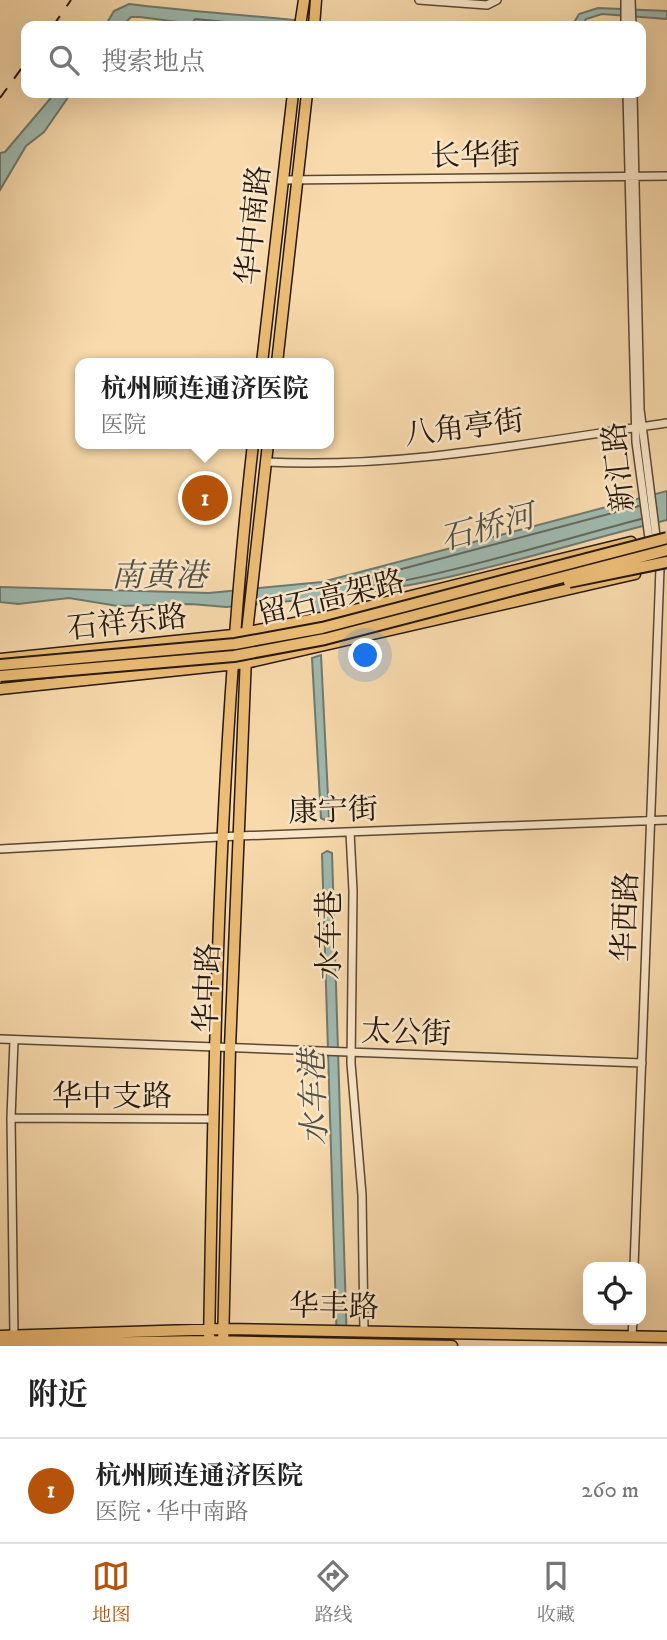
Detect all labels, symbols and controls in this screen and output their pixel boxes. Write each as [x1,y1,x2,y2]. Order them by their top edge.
search box [21,21,646,98]
icon: search [45,41,83,79]
text: 搜索地点 [101,46,205,79]
street label: 长华街 [430,137,520,176]
street label: 华中南路 [230,164,279,287]
popup [75,358,334,449]
text: 杭州顾连通济医院 [100,373,309,406]
street label: 八角亭街 [402,403,526,454]
text: 医院 [100,411,146,440]
street label: 新汇路 [596,420,643,514]
pin: 1 [182,472,228,524]
water label: 石桥河 [436,496,544,561]
water label: 南黄港 [111,557,211,597]
street label: 留石高架路 [254,564,409,633]
street label: 石祥东路 [66,599,189,648]
your location [348,638,382,672]
street label: 康宁街 [287,791,379,832]
street label: 华西路 [606,871,647,963]
street label: 水车巷 [312,890,349,980]
street label: 华中路 [188,942,229,1034]
street label: 太公街 [360,1013,452,1054]
water label: 水车港 [293,1045,337,1147]
street label: 华中支路 [52,1079,172,1116]
map controls [583,1262,646,1325]
button: locate [583,1262,646,1325]
street label: 华丰路 [289,1288,379,1327]
text: 附近 [28,1377,88,1414]
text: 杭州顾连通济医院 [95,1460,303,1493]
text: 1 [47,1476,55,1505]
text: 260 m [581,1476,639,1505]
text: 医院 · 华中南路 [95,1498,248,1527]
tab: 地图 [92,1557,130,1627]
tab: 路线 [314,1557,353,1627]
tab: 收藏 [537,1557,575,1627]

